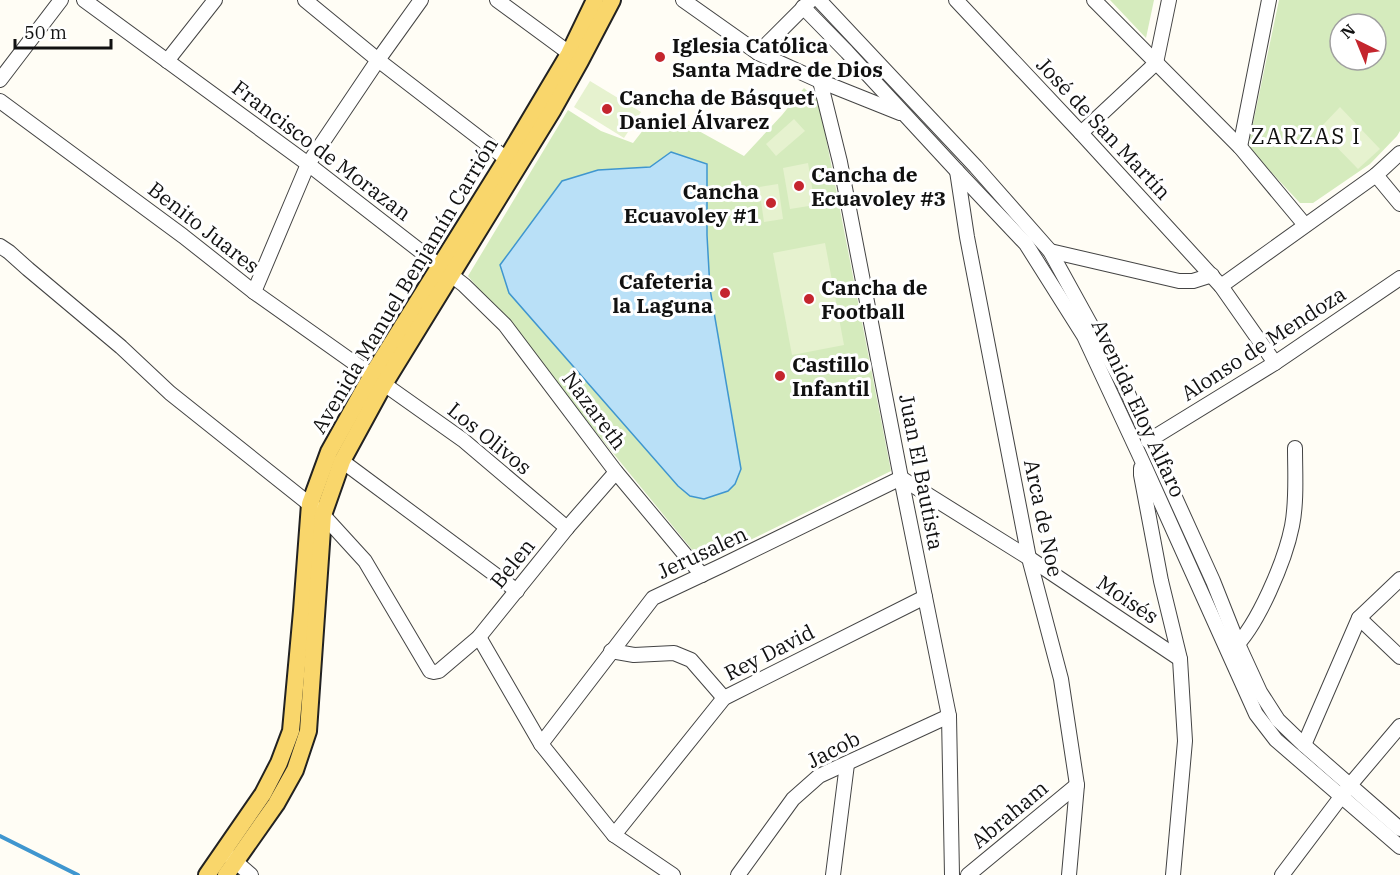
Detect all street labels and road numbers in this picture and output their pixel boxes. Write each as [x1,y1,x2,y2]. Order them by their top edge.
street label: José de San Martín [1031,51,1177,205]
street label: Francisco de Morazan [227,73,417,227]
street label: Avenida Manuel Benjamín Carrión [304,132,504,438]
street label: Benito Juares [142,175,266,279]
street label: Alonso de Mendoza [1175,279,1351,407]
street label: Avenida Eloy Alfaro [1085,315,1193,501]
street label: Nazareth [556,365,634,455]
street label: Juan El Bautista [893,392,951,552]
street label: Los Olivos [442,395,538,481]
street label: Arca de Noe [1018,457,1070,579]
street label: Jerusalen [653,519,751,585]
street label: Belen [483,532,541,594]
street label: Moisés [1092,568,1164,630]
street label: Rey David [719,617,819,687]
street label: Jacob [802,724,864,774]
street label: Abraham [965,774,1053,854]

